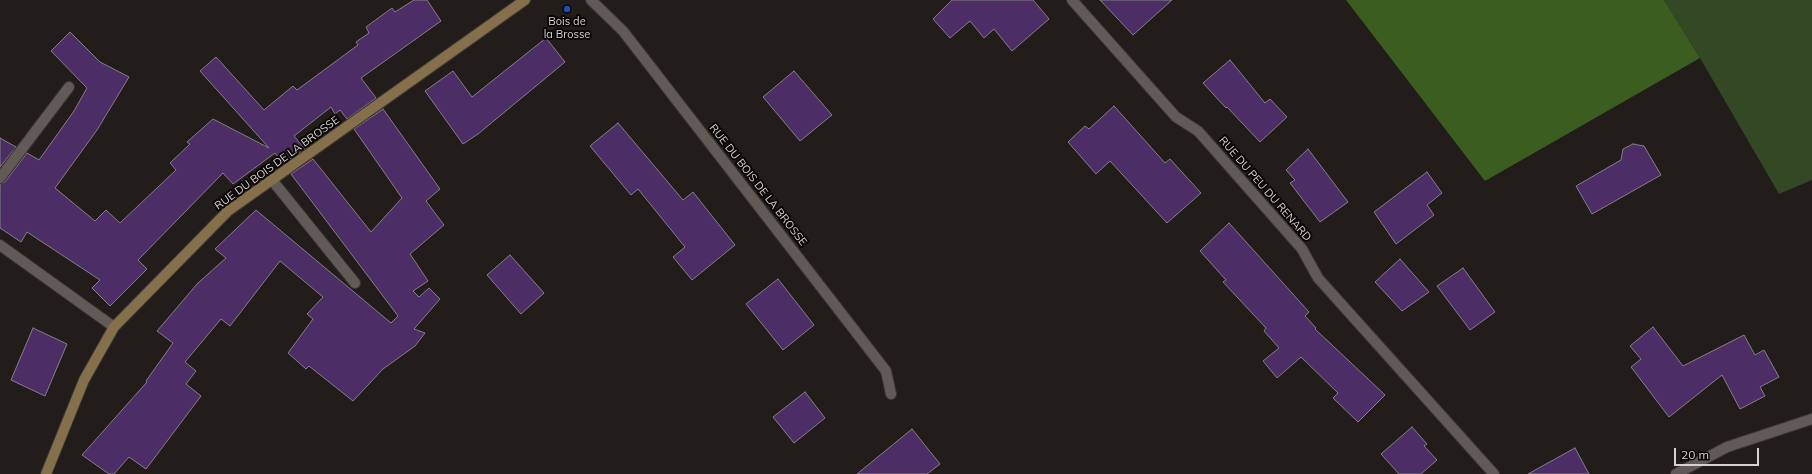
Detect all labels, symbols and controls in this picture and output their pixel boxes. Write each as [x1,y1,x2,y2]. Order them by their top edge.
marker: Bois de la Brosse [562,4,572,14]
place label: Bois de la Brosse [544,15,590,41]
street label: RUE DU BOIS DE LA BROSSE [212,113,342,213]
street label: RUE DU BOIS DE LA BROSSE [706,122,810,248]
street label: RUE DU PEU DU RENARD [1216,134,1314,244]
scale bar [1676,440,1761,466]
text: 20 m [1681,447,1709,462]

